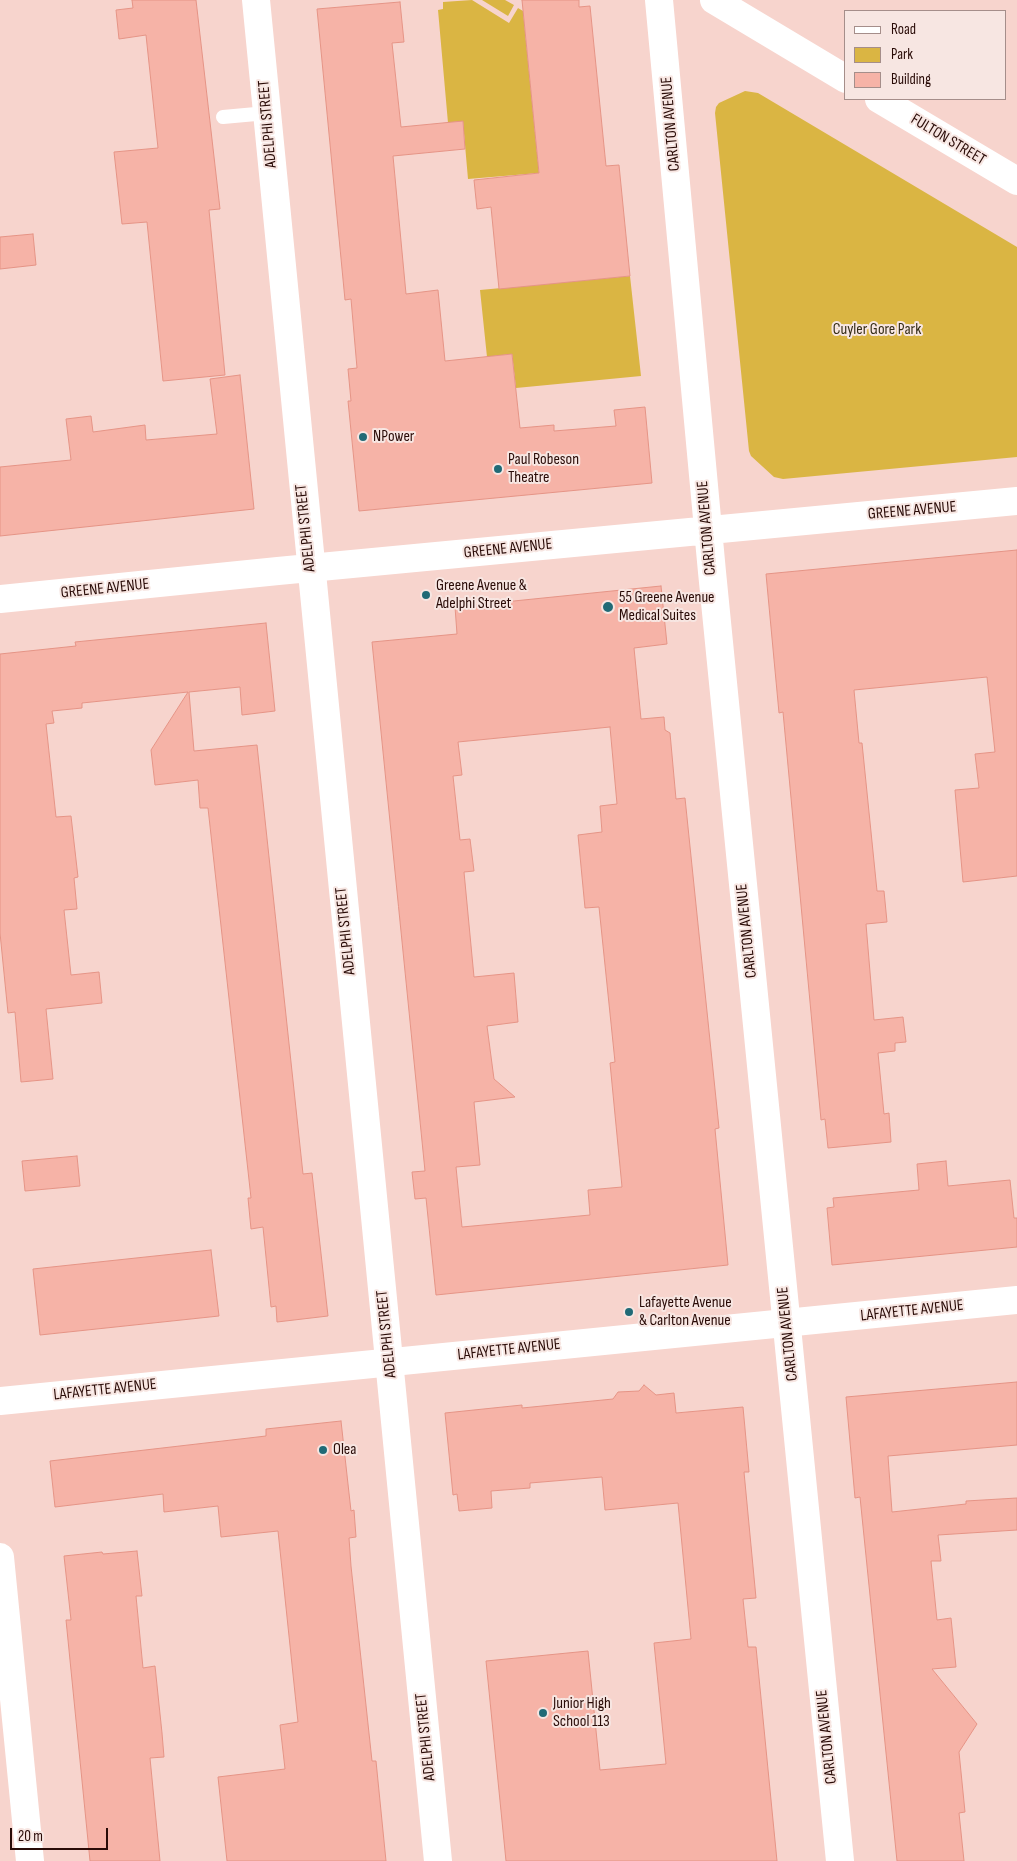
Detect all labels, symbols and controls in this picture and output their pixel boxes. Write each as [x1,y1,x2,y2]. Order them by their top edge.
legend [844,10,1007,100]
text: Road [891,20,916,39]
text: Park [891,45,913,64]
text: Building [891,70,931,89]
street label: CARLTON AVENUE [657,76,685,172]
street label: ADELPHI STREET [255,79,281,169]
street label: FULTON STREET [907,110,989,170]
park label: Cuyler Gore Park [833,320,921,340]
place label: NPower [373,427,414,447]
marker: NPower [357,431,369,443]
place label: Paul Robeson Theatre [508,450,579,488]
marker: Paul Robeson Theatre [492,463,504,475]
street label: CARLTON AVENUE [693,480,721,576]
street label: ADELPHI STREET [292,483,320,573]
street label: GREENE AVENUE [867,498,957,524]
street label: GREENE AVENUE [463,535,553,563]
street label: GREENE AVENUE [60,575,150,603]
place label: Greene Avenue & Adelphi Street [436,576,527,614]
place label: 55 Greene Avenue Medical Suites [619,588,715,626]
marker: Greene Avenue & Adelphi Street [420,589,432,601]
marker: 55 Greene Avenue Medical Suites [601,600,615,614]
street label: CARLTON AVENUE [733,883,761,979]
street label: ADELPHI STREET [332,886,360,976]
street label: CARLTON AVENUE [774,1286,802,1382]
street label: ADELPHI STREET [373,1289,401,1379]
place label: Lafayette Avenue & Carlton Avenue [639,1293,732,1331]
street label: LAFAYETTE AVENUE [860,1296,964,1326]
marker: Lafayette Avenue & Carlton Avenue [623,1306,635,1318]
street label: LAFAYETTE AVENUE [457,1335,561,1365]
street label: LAFAYETTE AVENUE [53,1375,157,1405]
place label: Olea [333,1440,356,1460]
marker: Olea [317,1444,329,1456]
street label: CARLTON AVENUE [813,1689,841,1785]
street label: ADELPHI STREET [412,1692,440,1782]
place label: Junior High School 113 [553,1694,611,1732]
marker: Junior High School 113 [537,1707,549,1719]
scale bar [12,1818,110,1850]
text: 20 m [18,1827,43,1846]

